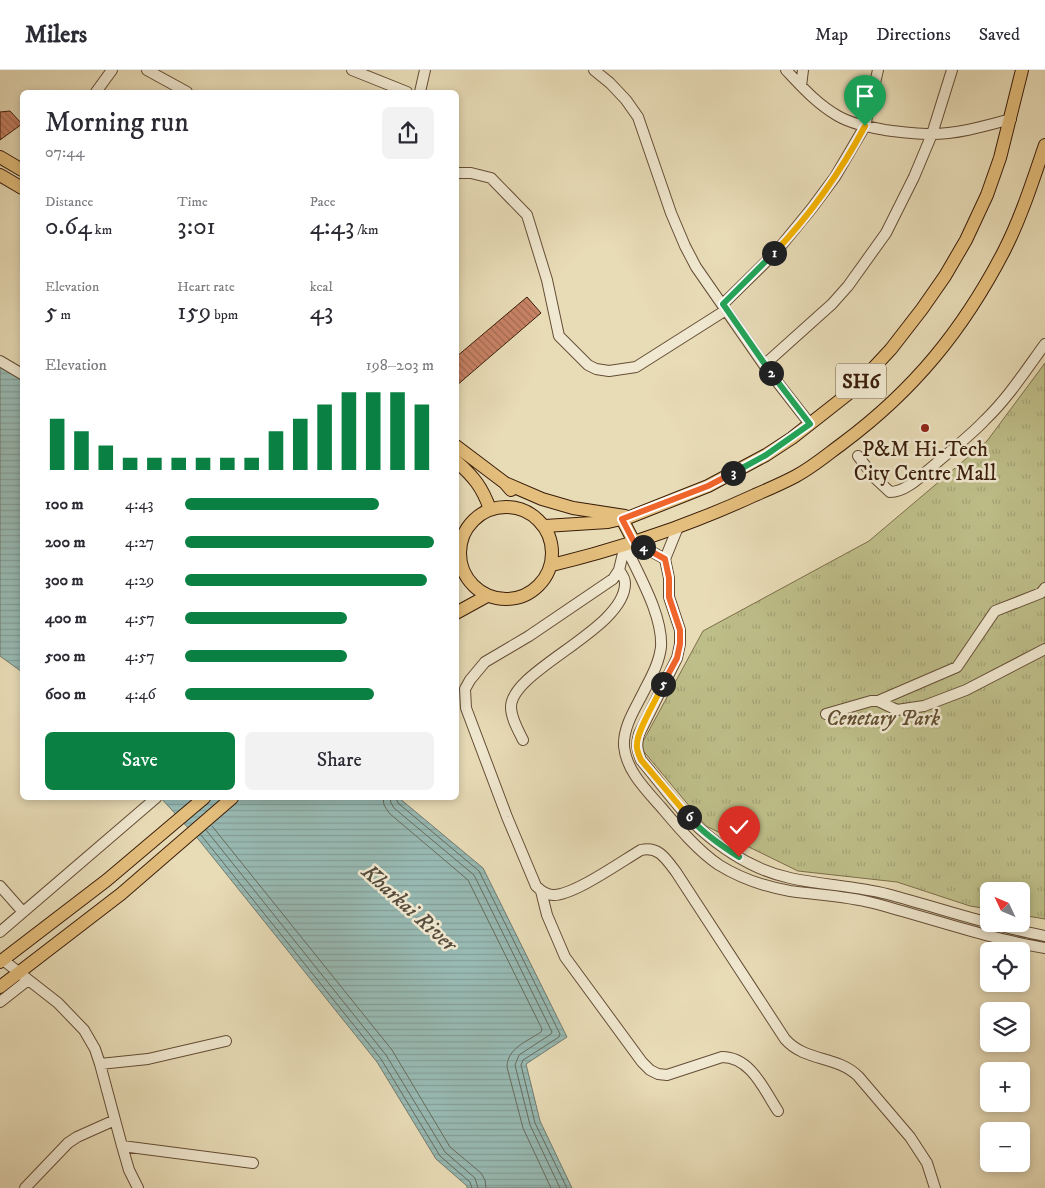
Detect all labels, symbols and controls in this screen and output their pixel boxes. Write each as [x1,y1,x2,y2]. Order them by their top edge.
text: Milers [25,20,87,50]
text: Map [815,24,848,46]
text: Directions [876,24,951,46]
text: Saved [979,24,1020,46]
pin [844,75,886,126]
icon: arrive [851,82,879,110]
text: Morning run [45,105,189,140]
button: share [382,107,434,159]
text: 07:44 [45,142,85,162]
text: Distance [45,193,93,211]
text: Time [177,193,208,211]
text: Pace [310,193,336,211]
text: 0.64 [45,211,92,242]
text: 3:01 [177,211,216,242]
text: 4:43 [310,211,354,242]
text: km [92,221,112,239]
text: /km [354,221,379,239]
pin: 1 [762,240,786,266]
text: 1 [772,244,777,262]
text: Elevation [45,278,99,296]
text: Heart rate [177,278,235,296]
text: kcal [310,278,333,296]
text: 5 [45,296,57,327]
text: 159 [177,296,211,327]
text: 43 [310,296,333,327]
text: m [57,306,71,324]
text: bpm [211,306,238,324]
text: Elevation [45,355,107,375]
text: 198–203 m [366,355,434,375]
pin: 2 [758,360,784,386]
text: 2 [768,364,775,382]
road number: SH6 [836,364,886,398]
marker: P&M Hi-Tech City Centre Mall [919,422,931,434]
place label: P&M Hi-Tech City Centre Mall [854,437,997,487]
pin: 3 [720,460,746,486]
text: 3 [731,464,736,482]
text: 100 m [45,494,84,514]
text: 4:43 [125,494,154,514]
text: 200 m [45,532,86,552]
text: 4:27 [125,532,154,552]
pin: 4 [630,534,656,560]
text: 4 [639,538,648,556]
text: 300 m [45,570,84,590]
text: 4:29 [125,570,154,590]
text: 400 m [45,608,87,628]
text: 4:57 [125,608,155,628]
text: 500 m [45,646,86,666]
text: 4:57 [125,646,155,666]
pin: 5 [650,672,676,696]
text: 5 [660,675,667,693]
text: 600 m [45,684,86,704]
text: 4:46 [125,684,156,704]
park label: Cenetary Park [826,706,940,732]
button: Save [45,732,235,790]
button: Share [245,732,434,790]
pin: 6 [676,804,702,830]
pin [718,806,760,857]
text: 6 [686,808,693,826]
icon: check [725,813,753,841]
water label: Kharkai River [355,858,464,959]
north arrow [980,882,1030,932]
map controls [980,882,1030,1172]
button: locate [980,942,1030,992]
button: layers [980,1002,1030,1052]
button: + [980,1062,1030,1112]
button: − [980,1122,1030,1172]

